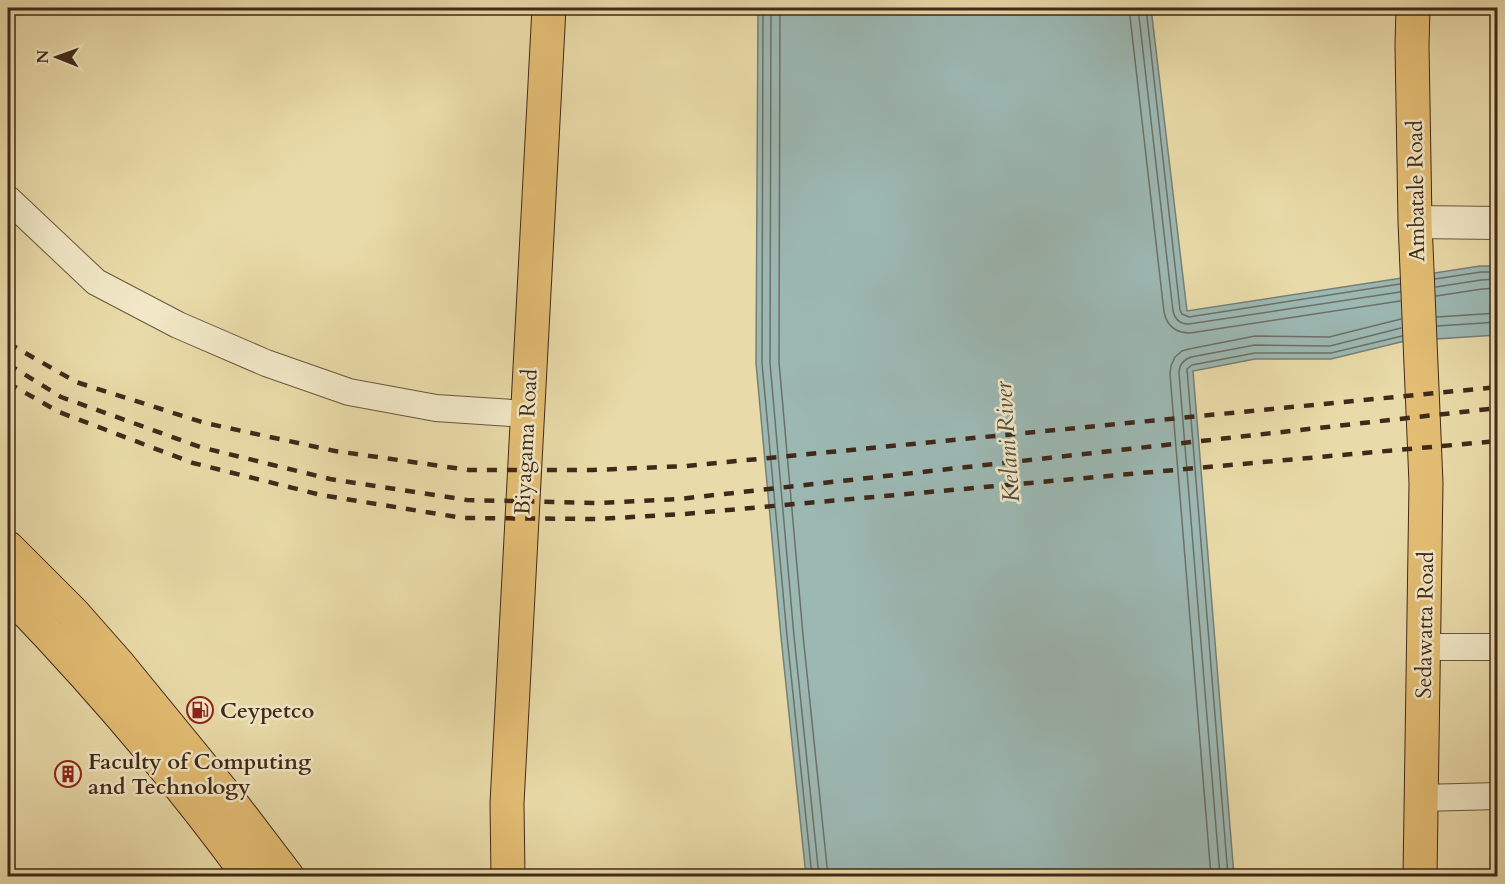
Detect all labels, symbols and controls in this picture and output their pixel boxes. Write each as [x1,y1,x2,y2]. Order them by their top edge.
north arrow [27,27,87,87]
text: N [32,50,54,64]
street label: Ambatale Road [1400,120,1432,262]
street label: Biyagama Road [507,368,545,516]
water label: Kelani River [987,379,1028,504]
street label: Sedawatta Road [1409,551,1441,699]
fuel station icon: Ceypetco [185,695,215,725]
place label: Ceypetco [220,696,314,726]
place label: Faculty of Computing and Technology [88,747,312,802]
building icon: Faculty of Computing and Technology [53,759,83,789]

